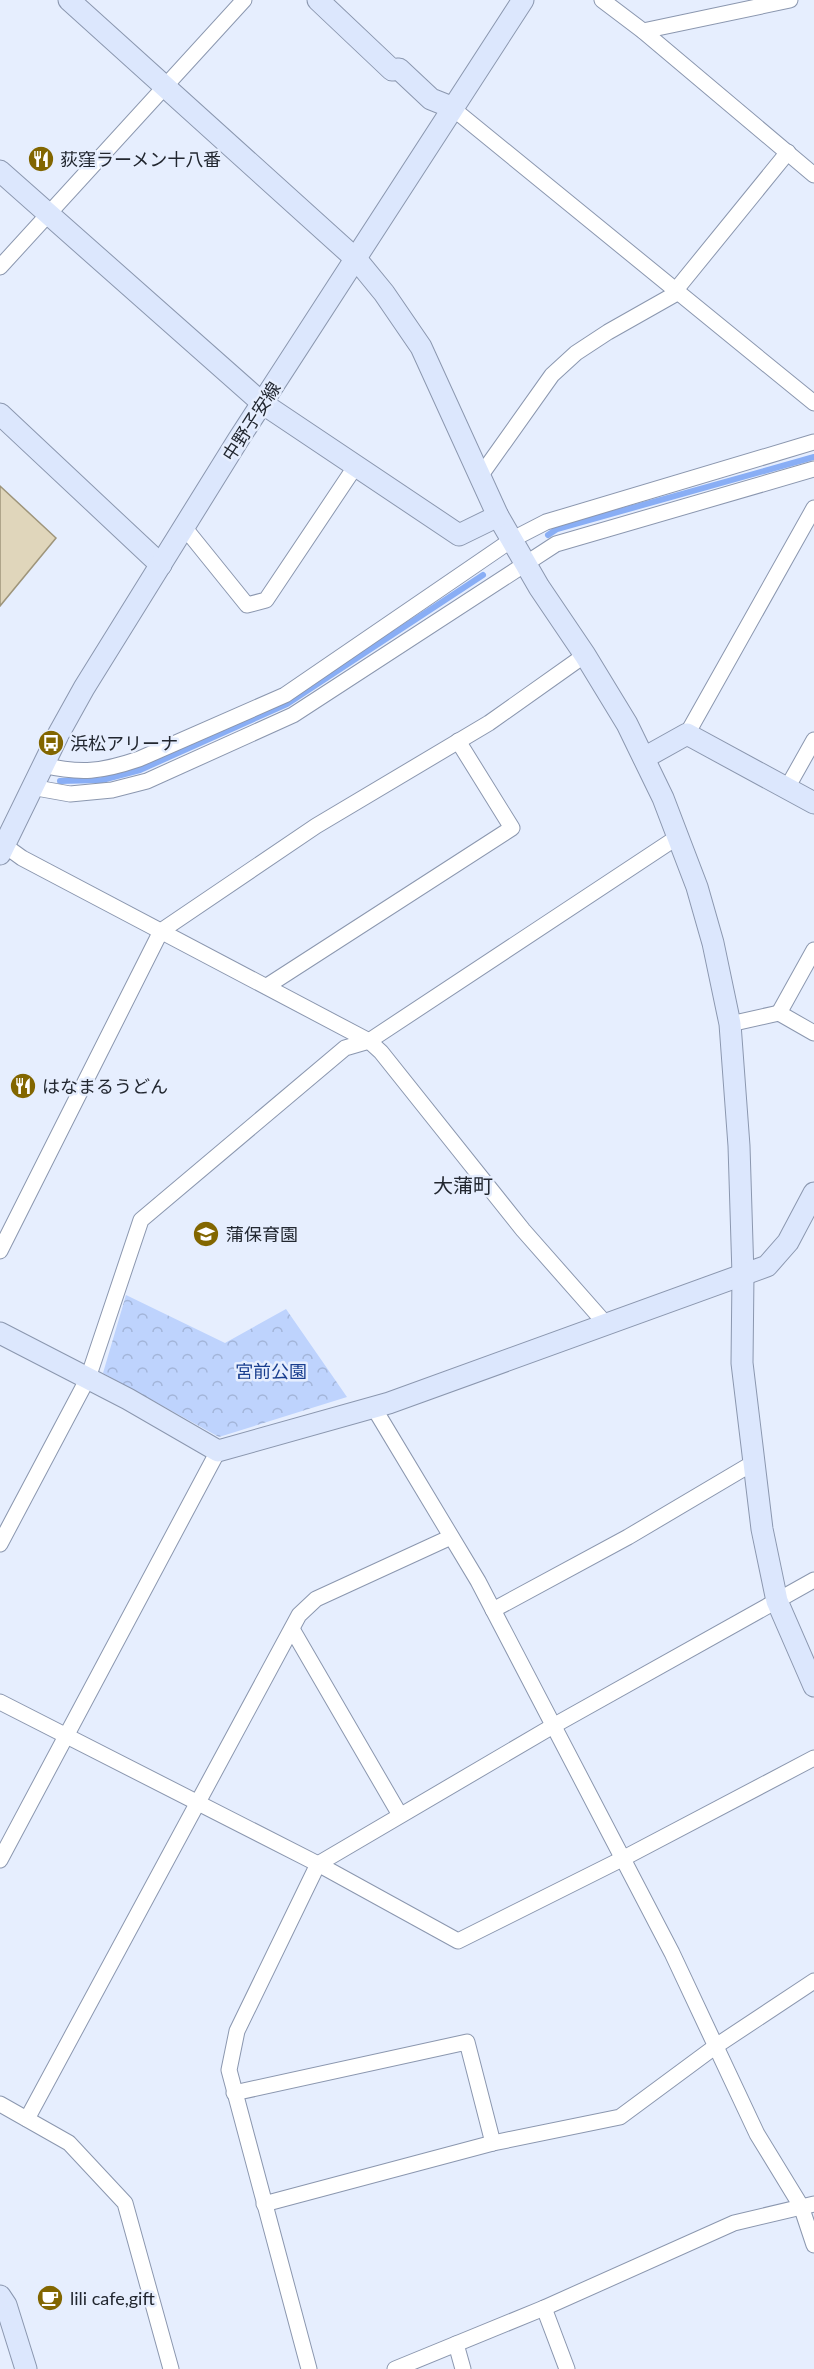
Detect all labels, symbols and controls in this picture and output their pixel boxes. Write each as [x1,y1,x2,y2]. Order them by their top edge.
restaurant icon: 荻窪ラーメン十八番 [26,144,56,174]
place label: 荻窪ラーメン十八番 [60,148,221,170]
street label: 中野子安線 [217,377,285,465]
bus stop icon: 浜松アリーナ [36,728,66,758]
place label: 浜松アリーナ [70,732,178,754]
restaurant icon: はなまるうどん [8,1071,38,1101]
place label: はなまるうどん [42,1075,168,1097]
district label: 大蒲町 [433,1173,493,1197]
school or university icon: 蒲保育園 [191,1219,221,1249]
place label: 蒲保育園 [226,1223,298,1245]
park label: 宮前公園 [235,1360,307,1382]
cafe icon: lili cafe,gift [35,2283,65,2313]
place label: lili cafe,gift [70,2287,155,2309]

